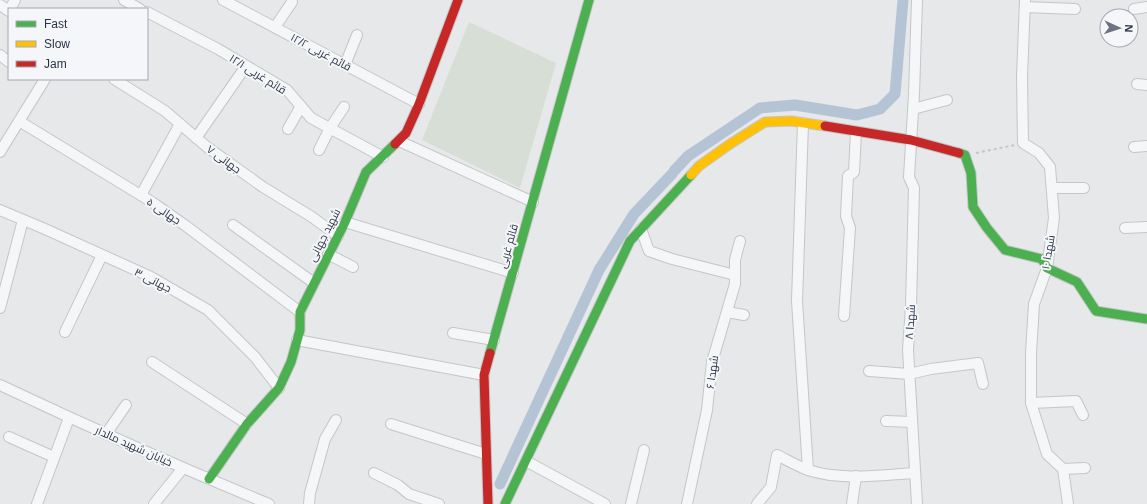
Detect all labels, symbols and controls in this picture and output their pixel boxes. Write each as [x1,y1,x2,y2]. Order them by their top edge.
legend [8,8,148,80]
north arrow [1099,8,1139,48]
text: Fast [44,17,68,31]
text: N [1123,24,1135,33]
street label: قائم غربی ۱۲/۲ [288,31,353,75]
text: Slow [44,37,70,51]
street label: قائم غربی ۱۲/۱ [226,52,288,98]
text: Jam [44,57,67,71]
street label: جهانی ۷ [204,143,243,176]
street label: جهانی ۵ [144,195,183,228]
street label: شهید جهانی [306,207,343,264]
street label: قائم غربی [496,222,522,270]
street label: شهدا ۱۰ [1039,234,1058,270]
street label: جهانی ۳ [132,266,173,295]
street label: شهدا ۸ [903,304,918,340]
street label: شهدا ۶ [704,355,721,390]
street label: خیابان شهید مالدار [92,423,174,469]

